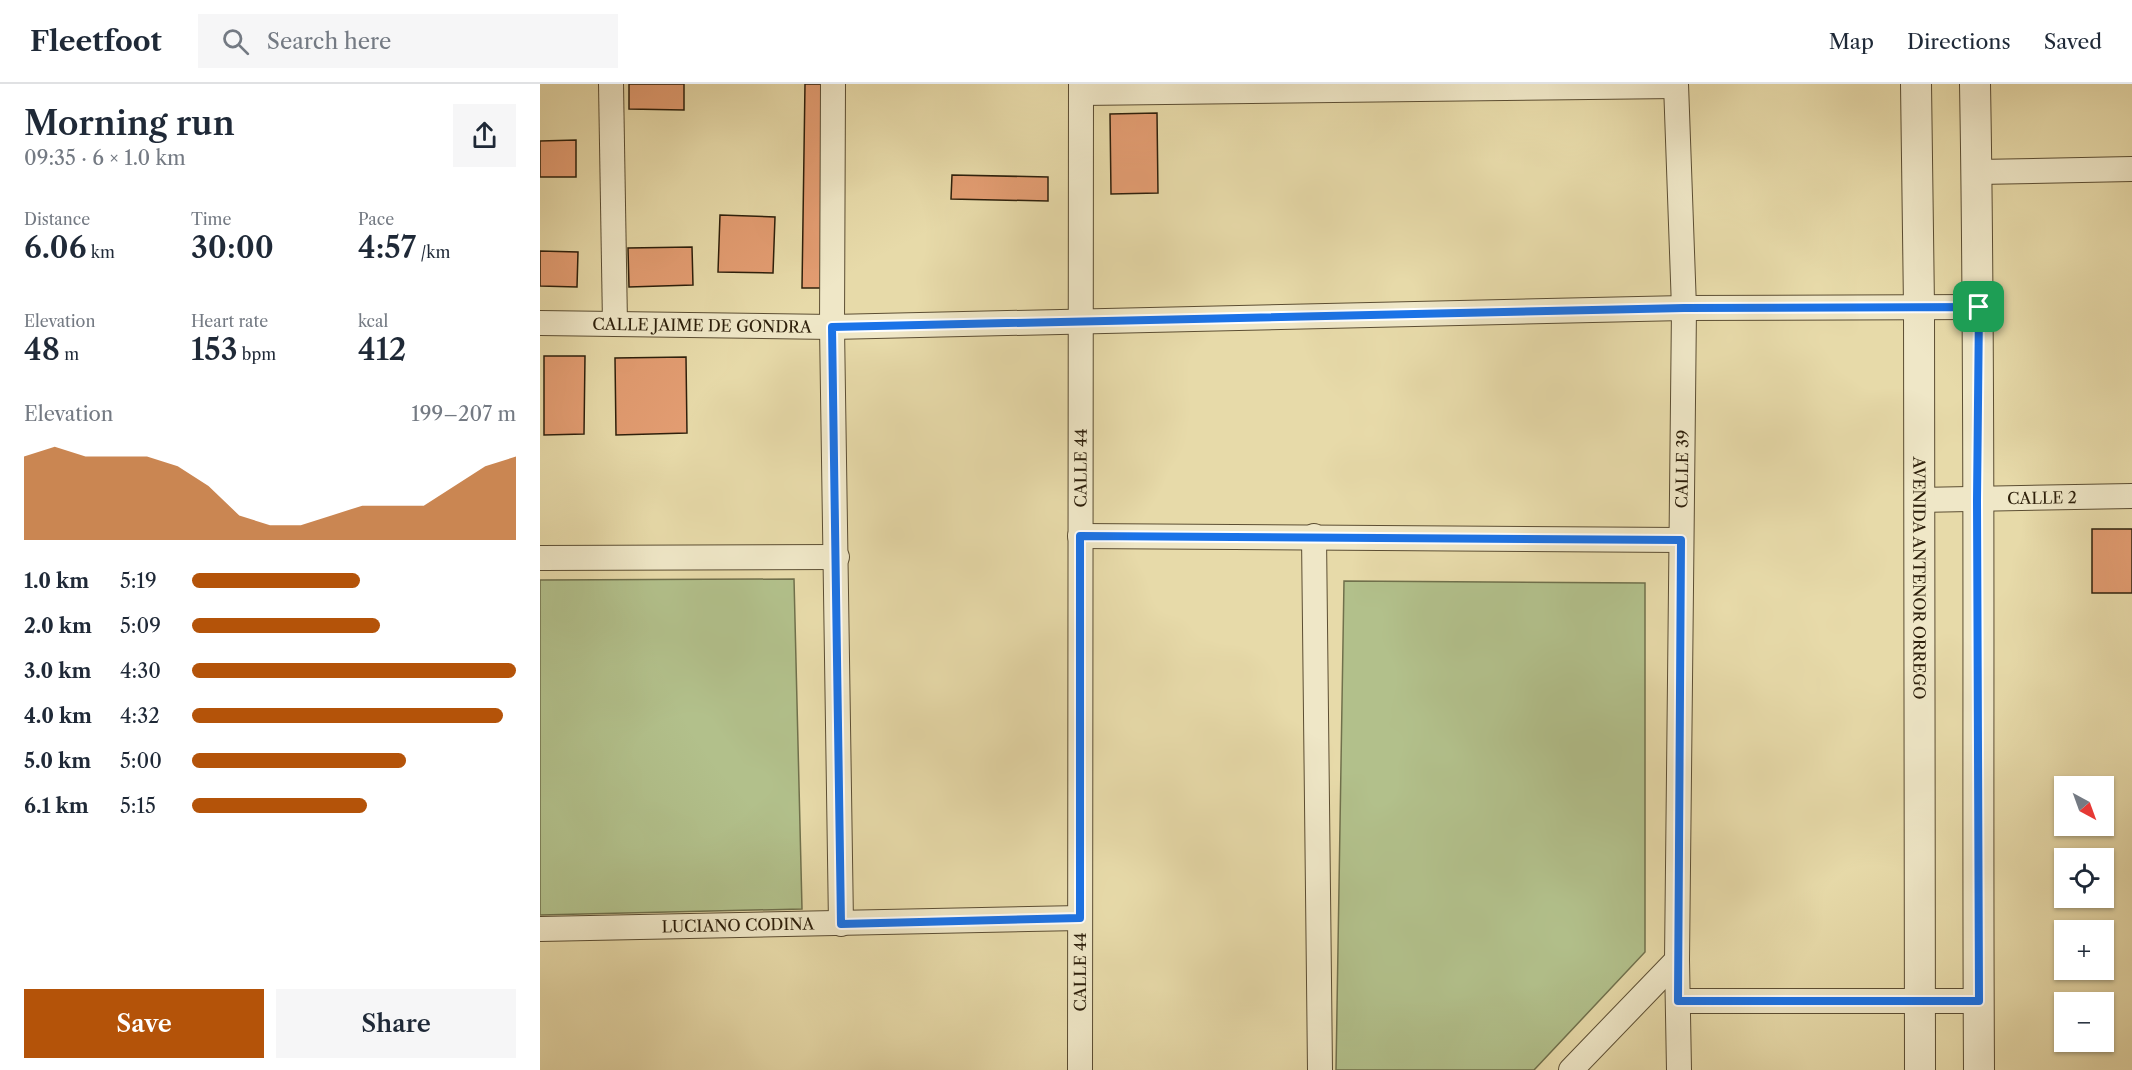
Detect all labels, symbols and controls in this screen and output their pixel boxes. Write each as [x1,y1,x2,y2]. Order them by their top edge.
search box [198,14,618,68]
text: Fleetfoot [30,24,162,58]
icon: search [219,25,252,58]
text: Search here [267,28,391,55]
text: Map [1829,29,1874,54]
text: Directions [1907,29,2011,54]
text: Saved [2044,29,2102,54]
text: Morning run [24,103,235,144]
button: share [453,104,516,167]
text: 09:35 · 6 × 1.0 km [24,146,186,170]
text: Distance [24,209,90,229]
text: Time [191,209,231,229]
text: Pace [358,209,394,229]
text: 6.06 [24,229,86,266]
text: 30:00 [191,229,274,266]
text: 4:57 [358,229,416,266]
text: km [86,242,115,262]
text: /km [416,242,450,262]
pin [1953,281,2004,332]
icon: arrive [1962,290,1995,323]
text: Elevation [24,311,95,331]
text: Heart rate [191,311,268,331]
text: kcal [358,311,388,331]
street label: CALLE JAIME DE GONDRA [592,314,813,337]
text: 48 [24,331,60,368]
text: 153 [191,331,237,368]
text: 412 [358,331,406,368]
text: m [60,344,79,364]
text: bpm [237,344,276,364]
text: Elevation [24,402,113,426]
text: 199–207 m [411,402,516,426]
street label: CALLE 44 [1071,428,1091,508]
street label: CALLE 39 [1671,430,1693,508]
street label: AVENIDA ANTENOR ORREGO [1909,455,1930,700]
street label: CALLE 2 [2007,487,2077,508]
text: 1.0 km [24,569,89,593]
text: 5:19 [120,569,157,593]
text: 2.0 km [24,614,92,638]
text: 5:09 [120,614,161,638]
text: 3.0 km [24,659,91,683]
text: 4:30 [120,659,161,683]
text: 4.0 km [24,704,92,728]
text: 4:32 [120,704,160,728]
text: 5.0 km [24,749,91,773]
text: 5:00 [120,749,162,773]
north arrow [2054,776,2114,836]
map controls [2054,776,2114,1052]
text: 6.1 km [24,794,89,818]
text: 5:15 [120,794,156,818]
button: locate [2054,848,2114,908]
street label: LUCIANO CODINA [661,913,816,937]
button: + [2054,920,2114,980]
street label: CALLE 44 [1070,932,1090,1012]
button: Save [24,989,264,1058]
button: Share [276,989,516,1058]
button: − [2054,992,2114,1052]

